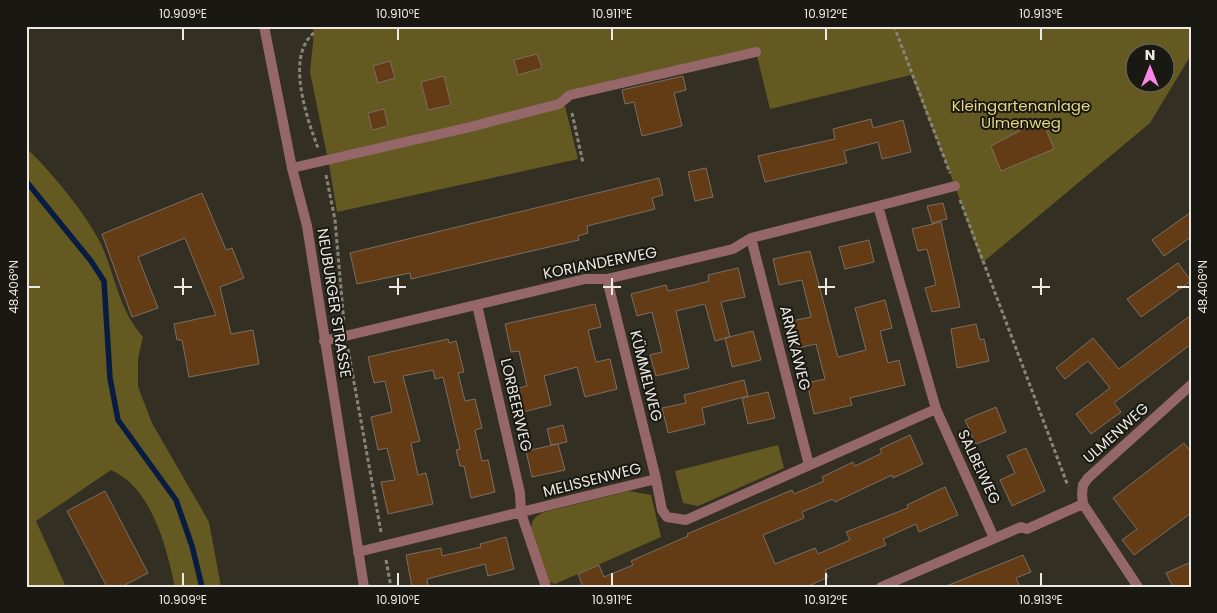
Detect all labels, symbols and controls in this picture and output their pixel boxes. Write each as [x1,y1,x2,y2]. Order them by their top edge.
text: 10.909°E [159,5,207,22]
text: 10.910°E [376,5,420,22]
text: 10.911°E [592,5,632,22]
text: 10.912°E [804,5,848,22]
text: 10.913°E [1019,5,1063,22]
north arrow [1124,42,1174,92]
text: N [1145,45,1155,65]
park label: Kleingartenanlage Ulmenweg [952,95,1090,133]
street label: NEUBURGER STRASSE [312,227,357,379]
street label: KORIANDERWEG [541,241,659,284]
text: 48.406°N [5,260,22,314]
text: 48.406°N [1194,260,1211,314]
street label: ARNIKAWEG [775,303,816,393]
street label: KÜMMELWEG [625,328,668,424]
street label: LORBEERWEG [496,356,537,454]
street label: ULMENWEG [1078,397,1153,468]
street label: SALBEIWEG [953,426,1006,508]
street label: MELISSENWEG [541,457,644,502]
text: 10.909°E [159,591,207,608]
text: 10.910°E [376,591,420,608]
text: 10.911°E [592,591,632,608]
text: 10.912°E [804,591,848,608]
text: 10.913°E [1019,591,1063,608]

